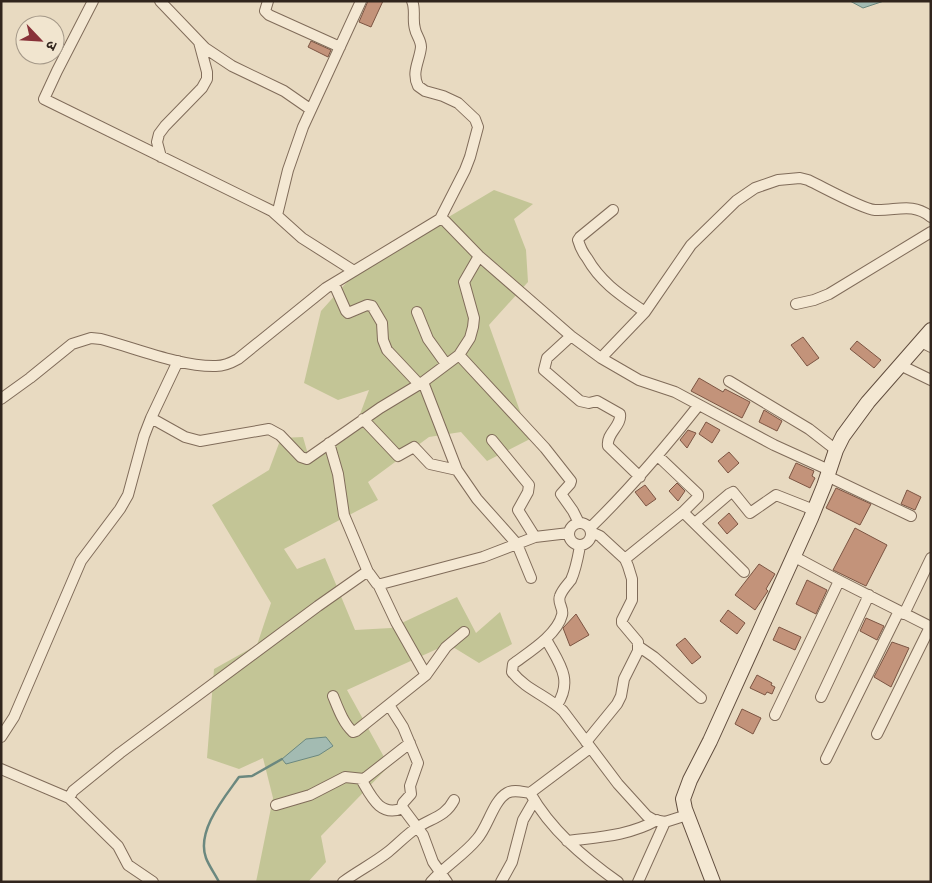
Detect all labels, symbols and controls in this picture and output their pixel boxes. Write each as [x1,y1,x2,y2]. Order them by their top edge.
north arrow [15,15,65,65]
text: उ [42,38,62,54]

